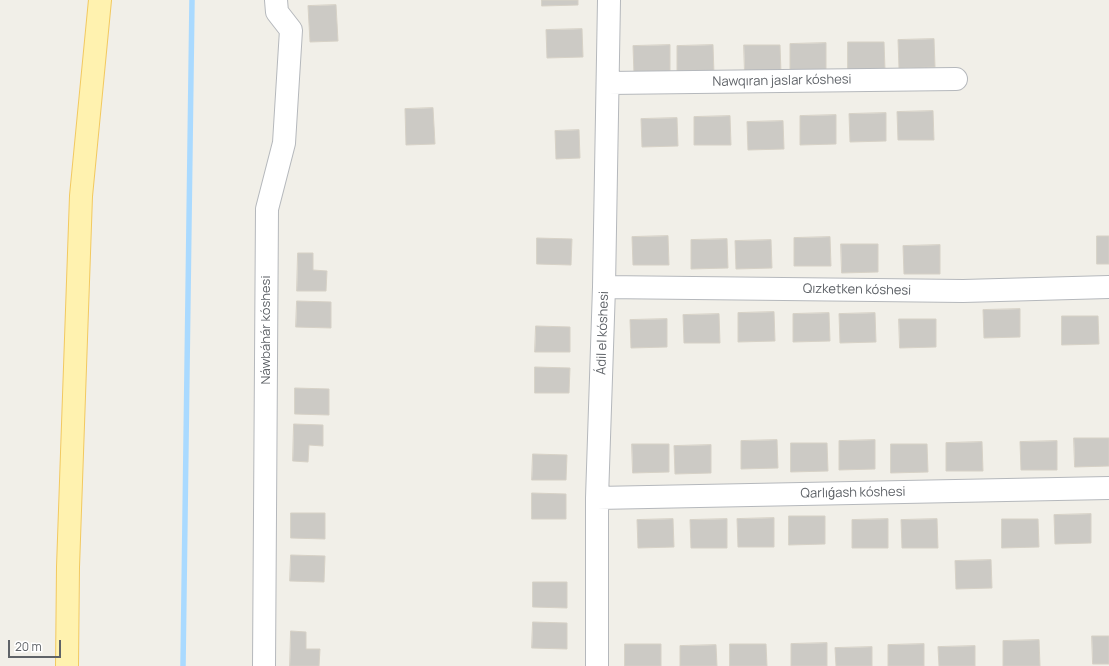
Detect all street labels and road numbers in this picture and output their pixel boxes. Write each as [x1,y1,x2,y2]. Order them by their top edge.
street label: Nawqıran jaslar kóshesi [712,72,852,90]
street label: Náwbáhár kóshesi [258,276,274,384]
street label: Qızketken kóshesi [803,281,911,299]
street label: Ádil el kóshesi [594,291,612,375]
street label: Qarlıǵash kóshesi [800,484,906,502]

